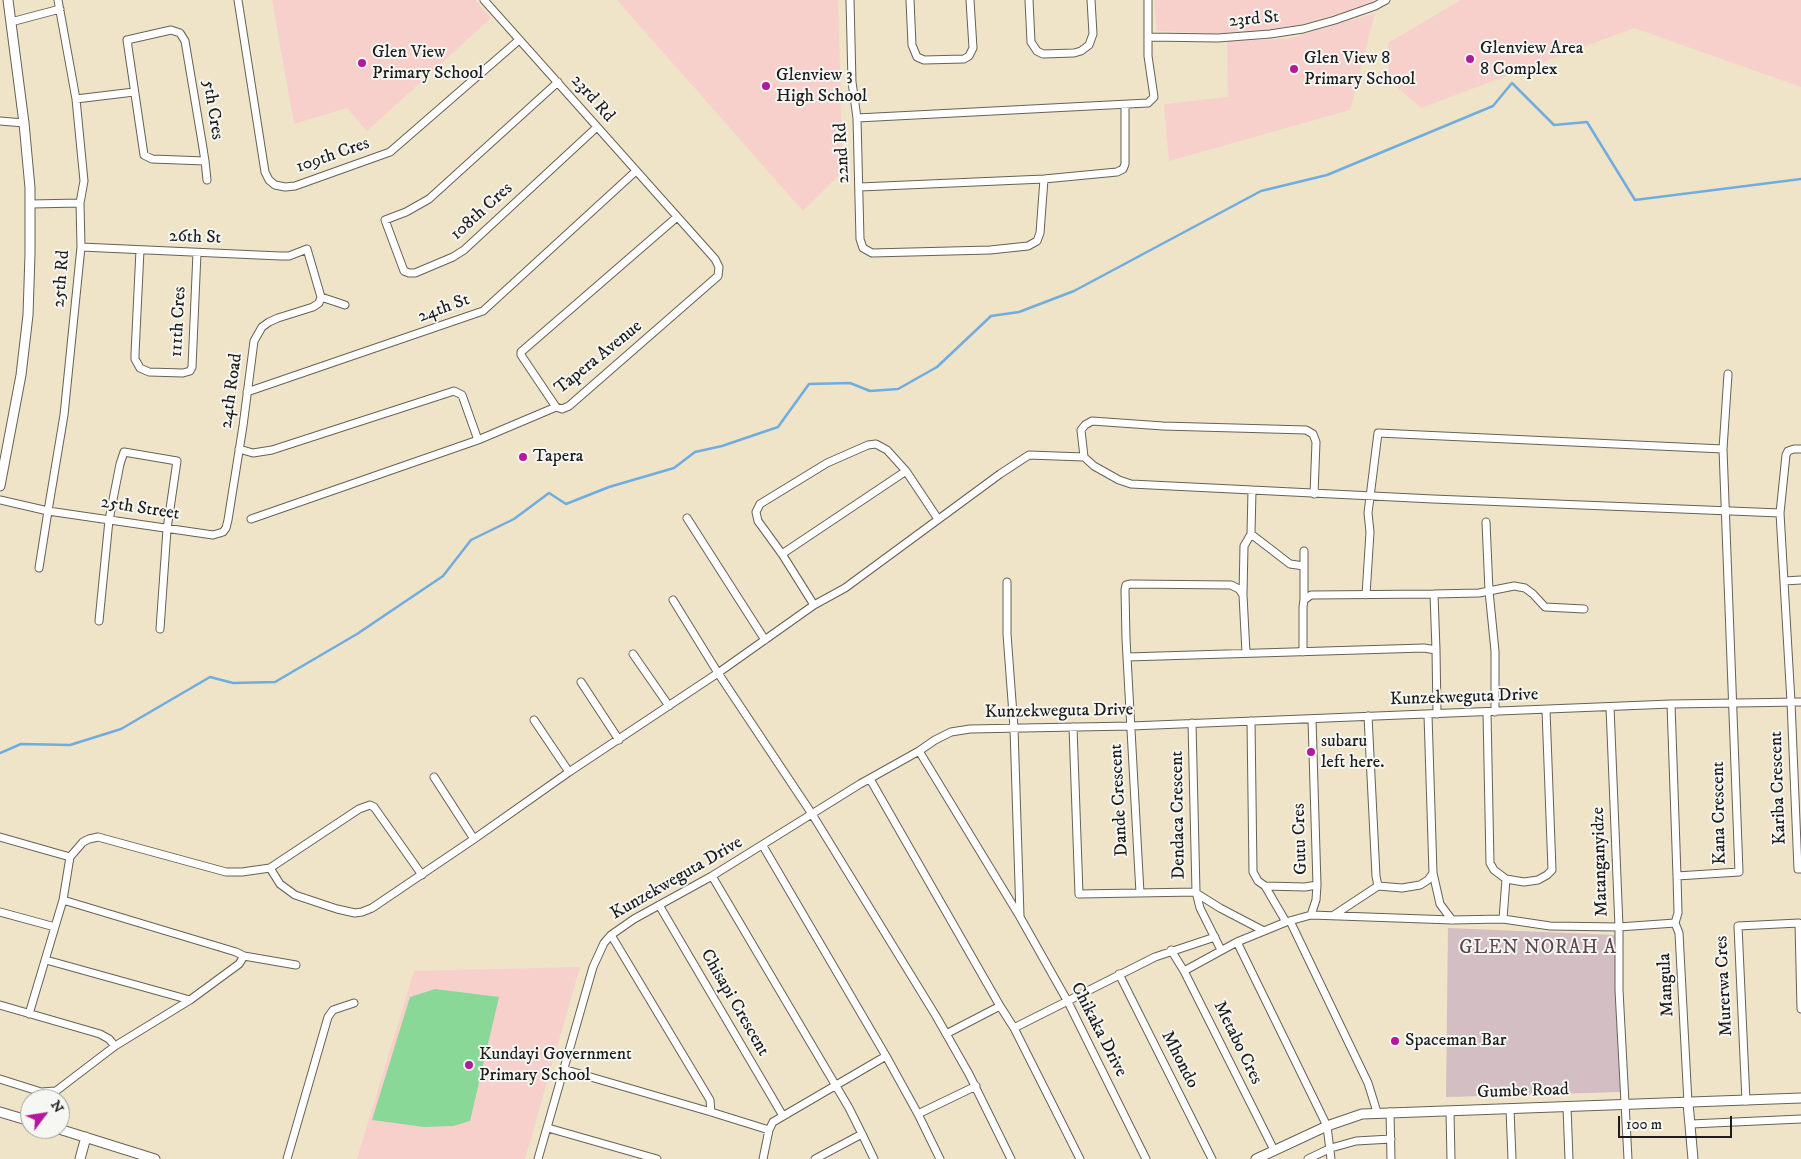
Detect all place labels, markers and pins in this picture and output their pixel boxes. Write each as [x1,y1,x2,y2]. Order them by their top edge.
place label: Glenview Area 8 Complex [1480,38,1583,80]
place label: Glen View Primary School [372,42,483,84]
place label: Glen View 8 Primary School [1304,48,1415,90]
marker: Glenview Area 8 Complex [1464,53,1476,65]
marker: Glen View Primary School [356,57,368,69]
marker: Glen View 8 Primary School [1288,63,1300,75]
place label: Glenview 3 High School [776,65,867,108]
marker: Glenview 3 High School [760,80,772,92]
place label: Tapera [533,446,584,468]
marker: Tapera [517,451,529,463]
place label: subaru left here. [1321,731,1384,774]
marker: subaru left here. [1305,746,1317,758]
place label: Spaceman Bar [1405,1030,1506,1052]
marker: Spaceman Bar [1389,1035,1401,1047]
place label: Kundayi Government Primary School [479,1044,632,1086]
marker: Kundayi Government Primary School [463,1059,475,1071]

